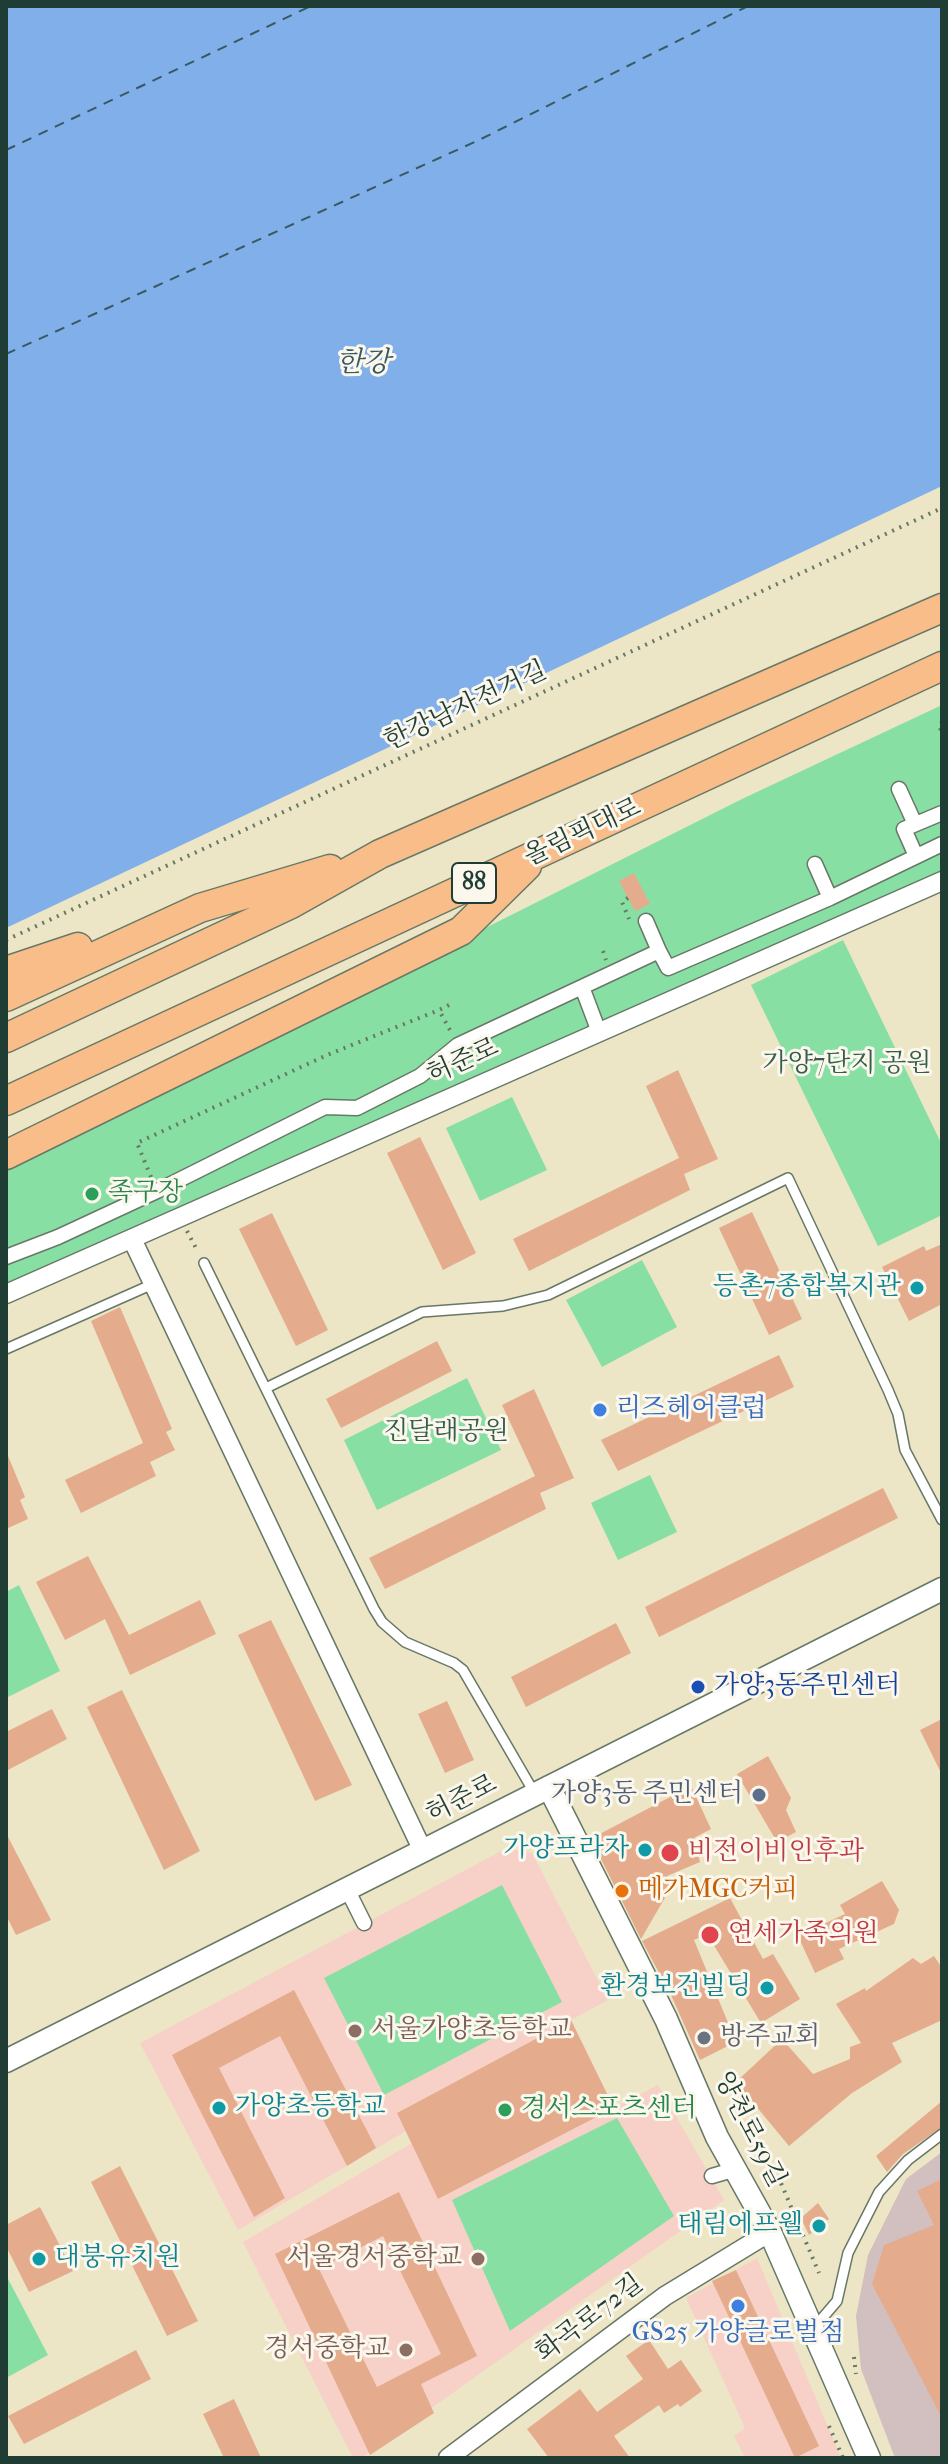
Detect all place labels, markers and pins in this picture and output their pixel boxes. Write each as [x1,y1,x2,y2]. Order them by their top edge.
place label: 족구장 [108,1178,183,1210]
marker: 족구장 [83,1185,101,1203]
place label: 등촌7종합복지관 [713,1272,901,1304]
marker: 등촌7종합복지관 [908,1279,926,1297]
place label: 리즈헤어클럽 [616,1394,767,1426]
marker: 리즈헤어클럽 [591,1401,609,1419]
place label: 가양3동주민센터 [714,1671,900,1703]
marker: 가양3동주민센터 [689,1678,707,1696]
place label: 가양3동 주민센터 [551,1779,743,1811]
marker: 가양3동 주민센터 [750,1786,768,1804]
place label: 가양프라자 [503,1834,629,1866]
place label: 비전이비인후과 [688,1837,864,1869]
marker: 가양프라자 [636,1841,654,1859]
marker: 비전이비인후과 [659,1842,681,1864]
place label: 메가MGC커피 [638,1875,798,1907]
marker: 메가MGC커피 [613,1882,631,1900]
place label: 연세가족의원 [728,1919,879,1951]
marker: 연세가족의원 [699,1924,721,1946]
place label: 환경보건빌딩 [600,1972,751,2004]
marker: 환경보건빌딩 [758,1979,776,1997]
place label: 서울가양초등학교 [371,2015,572,2047]
marker: 서울가양초등학교 [346,2022,364,2040]
place label: 방주교회 [720,2022,820,2054]
marker: 방주교회 [695,2029,713,2047]
place label: 가양초등학교 [235,2092,386,2124]
place label: 경서스포츠센터 [521,2094,697,2126]
marker: 가양초등학교 [210,2099,228,2117]
marker: 경서스포츠센터 [496,2101,514,2119]
place label: 태림에프웰 [677,2210,803,2242]
marker: 태림에프웰 [810,2217,828,2235]
place label: 대붕유치원 [55,2243,181,2275]
place label: 서울경서중학교 [286,2243,462,2275]
marker: 대붕유치원 [30,2250,48,2268]
marker: 서울경서중학교 [469,2250,487,2268]
marker: GS25 가양글로벌점 [729,2297,747,2315]
place label: GS25 가양글로벌점 [632,2318,844,2350]
place label: 경서중학교 [264,2334,390,2366]
marker: 경서중학교 [397,2341,415,2359]

